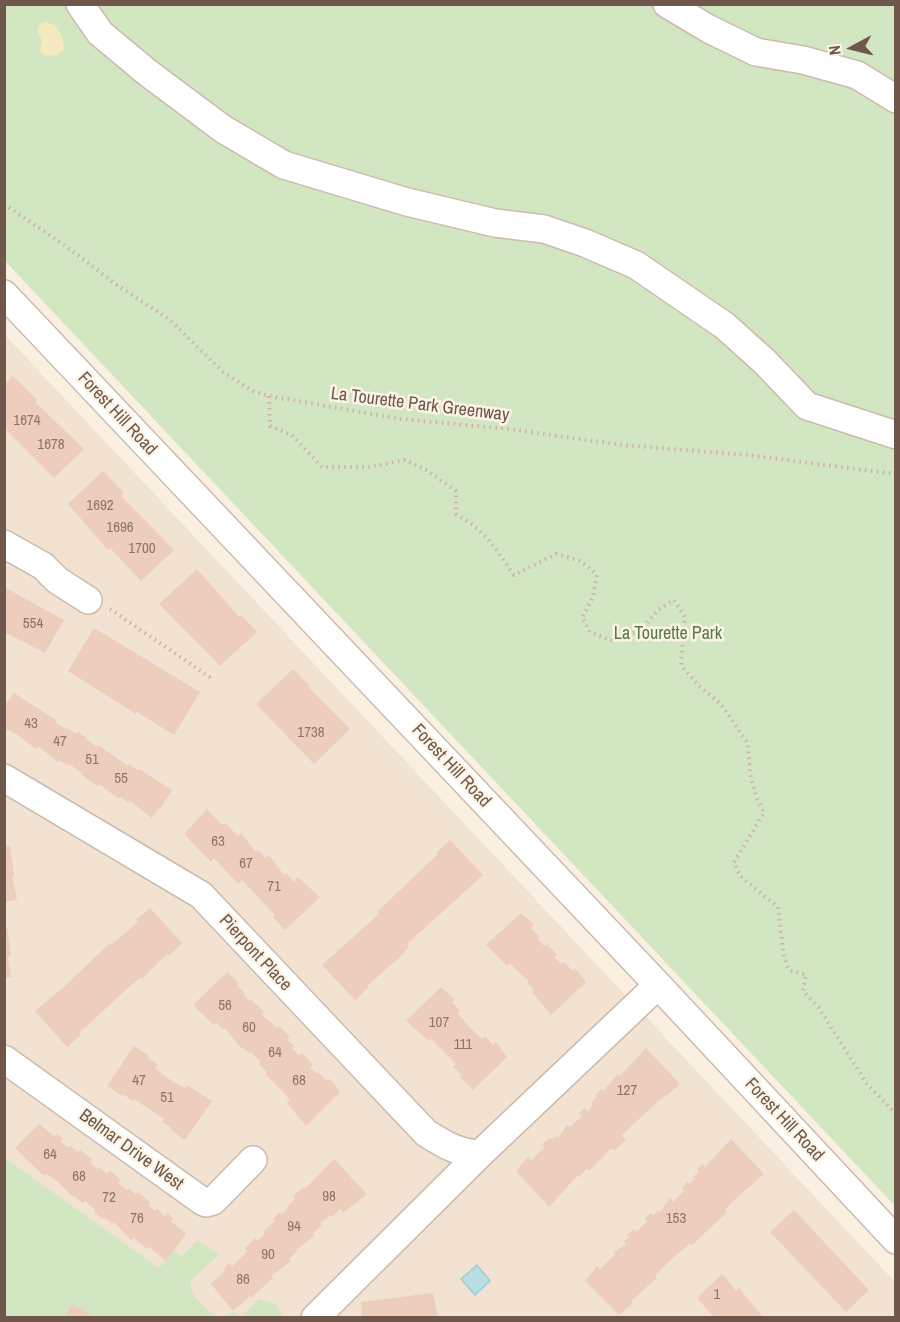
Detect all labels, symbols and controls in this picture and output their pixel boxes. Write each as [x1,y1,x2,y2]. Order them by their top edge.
north arrow [822,18,882,78]
text: N [823,44,846,56]
street label: Forest Hill Road [73,368,161,460]
street label: La Tourette Park Greenway [330,383,510,427]
house number: 1674 [13,412,41,430]
house number: 1678 [37,436,65,454]
house number: 1692 [86,497,114,515]
house number: 1696 [106,519,134,537]
house number: 1700 [128,540,156,558]
house number: 554 [23,615,43,633]
park label: La Tourette Park [614,623,722,645]
house number: 43 [24,715,38,733]
street label: Forest Hill Road [407,720,495,812]
house number: 1738 [297,724,325,742]
house number: 47 [53,733,67,751]
house number: 51 [85,751,99,769]
house number: 55 [114,770,128,788]
house number: 63 [211,833,225,851]
house number: 67 [239,855,253,873]
house number: 71 [267,878,281,896]
street label: Pierpont Place [214,910,296,996]
house number: 56 [218,997,232,1015]
house number: 107 [429,1014,449,1032]
house number: 60 [242,1019,256,1037]
house number: 111 [454,1036,472,1054]
house number: 64 [268,1044,282,1062]
house number: 47 [132,1072,146,1090]
house number: 68 [292,1072,306,1090]
street label: Forest Hill Road [740,1074,828,1166]
house number: 127 [617,1082,637,1100]
house number: 51 [160,1089,174,1107]
street label: Belmar Drive West [75,1105,187,1195]
house number: 64 [43,1146,57,1164]
house number: 68 [72,1168,86,1186]
house number: 98 [322,1188,336,1206]
house number: 72 [102,1189,116,1207]
house number: 76 [130,1210,144,1228]
house number: 153 [666,1210,686,1228]
house number: 94 [287,1218,301,1236]
house number: 90 [261,1246,275,1264]
house number: 86 [236,1271,250,1289]
house number: 1 [714,1286,720,1304]

